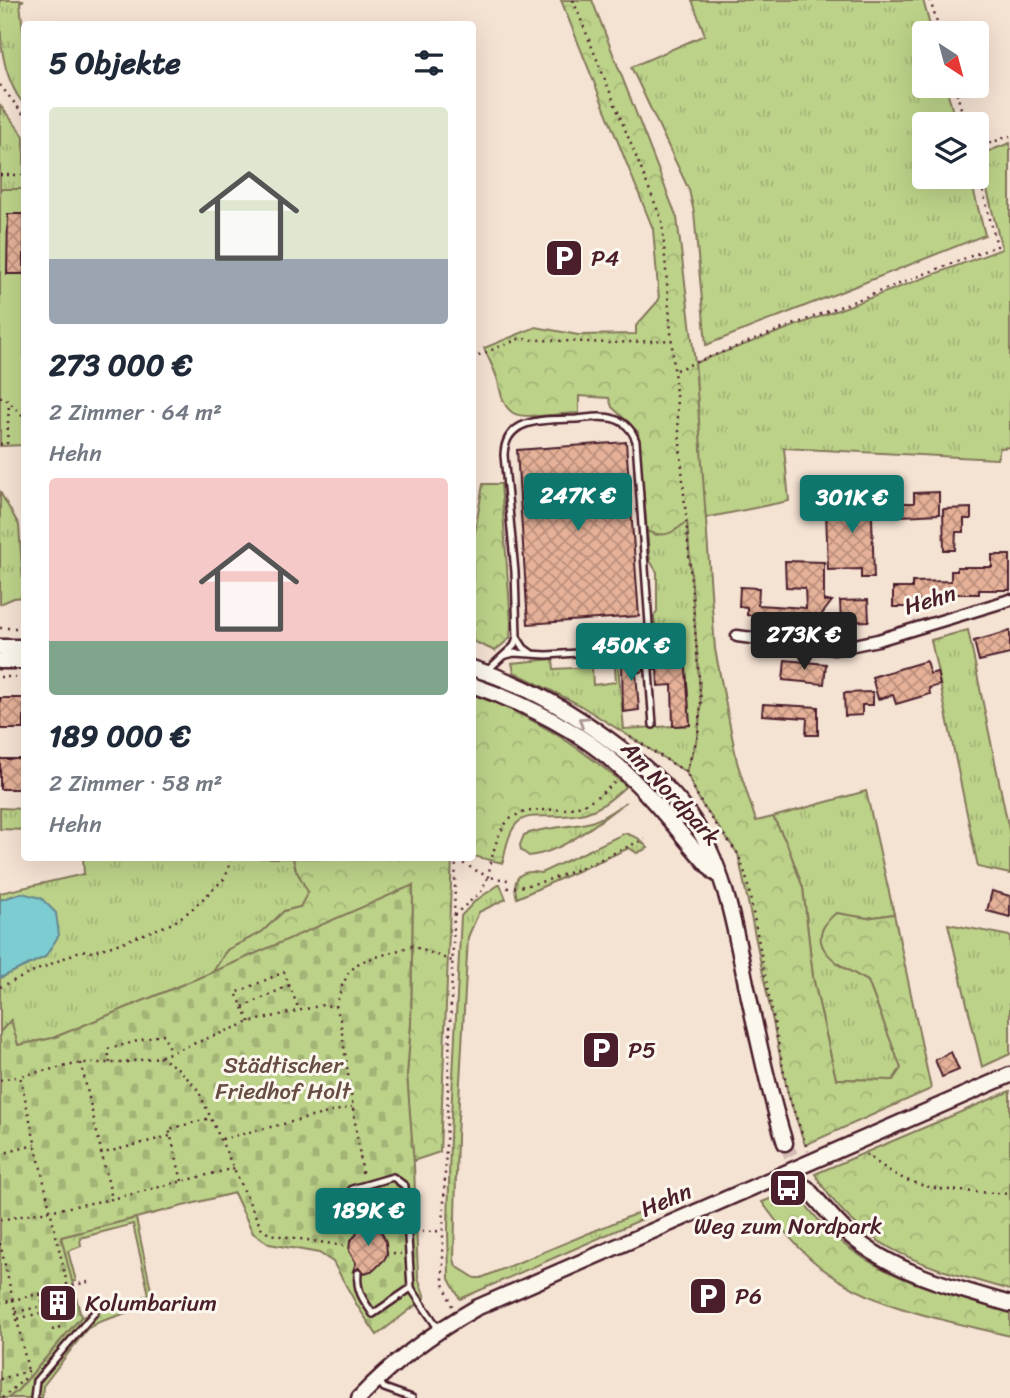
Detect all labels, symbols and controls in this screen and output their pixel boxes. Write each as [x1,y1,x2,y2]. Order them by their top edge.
north arrow [912,21,989,98]
map controls [912,21,989,189]
text: 5 Objekte [49,36,181,90]
icon: filters [410,44,448,82]
button: layers [912,112,989,189]
icon: home [186,153,312,279]
parking icon: P4 [543,237,585,279]
place label: P4 [591,238,619,279]
text: 273 000 € [49,338,192,392]
text: 2 Zimmer · 64 m² [49,392,222,433]
text: Hehn [49,433,102,474]
pin: 247K € [521,474,635,533]
text: 247K € [540,475,616,516]
pin: 301K € [795,476,909,535]
text: 301K € [816,477,888,518]
icon: home [186,524,312,650]
street label: Hehn [899,573,961,627]
pin: 273K € [747,612,861,672]
text: 273K € [767,614,841,655]
pin: 450K € [574,624,688,683]
text: 450K € [592,625,670,666]
text: 189 000 € [49,709,191,763]
one-way arrow [578,717,591,729]
street label: Am Nordpark [610,730,731,856]
text: 2 Zimmer · 58 m² [49,763,222,804]
text: Hehn [49,804,102,845]
parking icon: P5 [580,1029,622,1071]
place label: P5 [628,1030,656,1071]
park label: Städtischer Friedhof Holt [215,1045,353,1112]
bus stop icon: Weg zum Nordpark [767,1167,809,1209]
street label: Hehn [634,1171,698,1229]
pin: 189K € [311,1188,425,1248]
text: 189K € [331,1190,405,1231]
place label: Weg zum Nordpark [694,1206,882,1247]
parking icon: P6 [687,1275,729,1317]
place label: P6 [735,1276,762,1317]
building icon: Kolumbarium [37,1282,79,1324]
place label: Kolumbarium [85,1283,217,1324]

